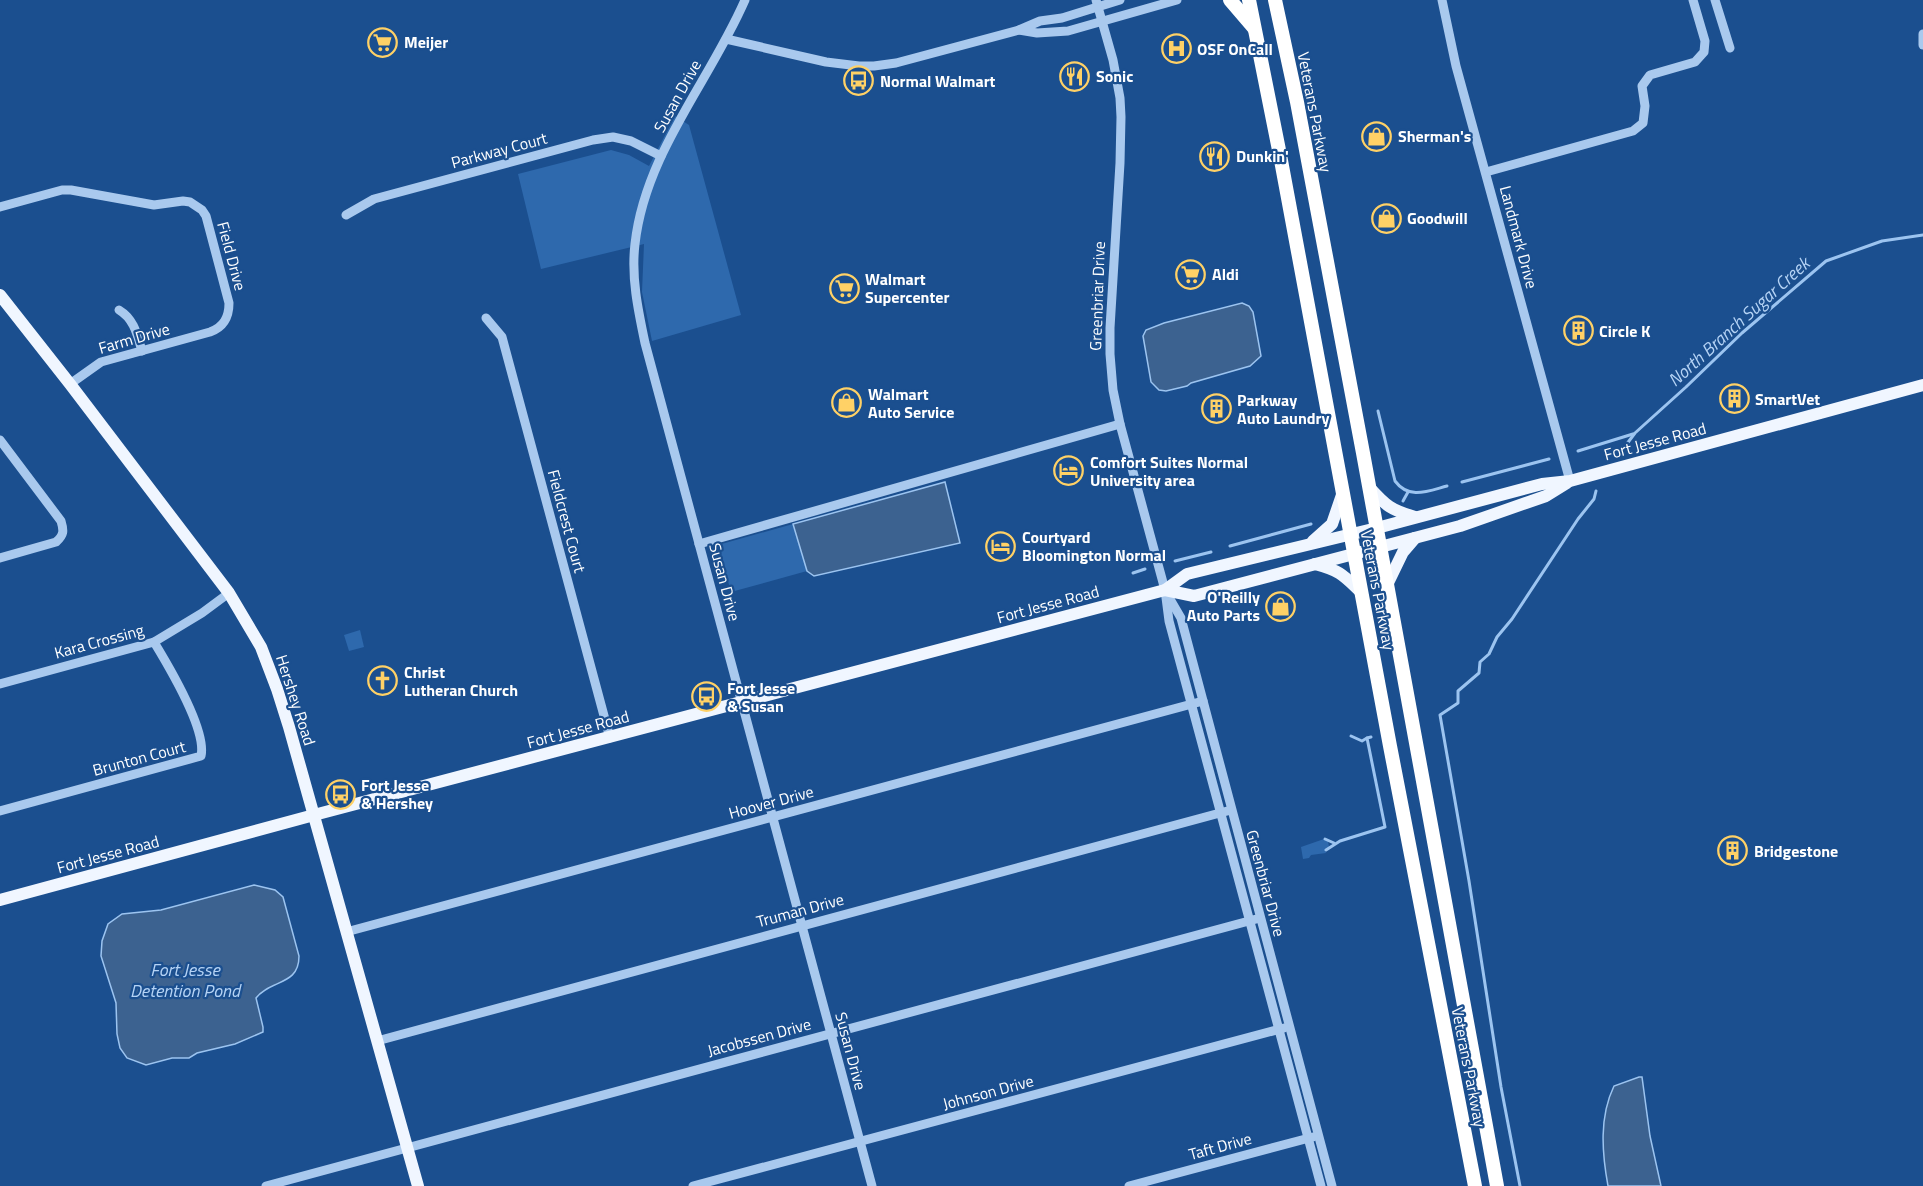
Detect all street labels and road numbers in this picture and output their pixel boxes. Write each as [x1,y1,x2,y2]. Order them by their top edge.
street label: Veterans Parkway [1292,50,1338,174]
street label: Susan Drive [647,55,707,137]
street label: Parkway Court [448,126,550,174]
street label: Landmark Drive [1494,183,1544,291]
street label: Field Drive [211,219,253,293]
street label: Greenbriar Drive [1083,241,1111,351]
street label: Farm Drive [95,316,173,360]
street label: Fort Jesse Road [1601,416,1709,466]
street label: Fieldcrest Court [542,467,592,576]
street label: Veterans Parkway [1355,528,1401,652]
street label: Susan Drive [703,540,747,624]
street label: Fort Jesse Road [994,579,1102,629]
street label: Kara Crossing [52,618,146,664]
street label: Hershey Road [270,651,322,749]
street label: Fort Jesse Road [524,704,632,754]
street label: Brunton Court [90,734,188,782]
street label: Hoover Drive [726,779,816,825]
street label: Greenbriar Drive [1240,827,1292,939]
street label: Fort Jesse Road [54,829,162,879]
street label: Truman Drive [754,887,846,933]
street label: Veterans Parkway [1446,1005,1492,1129]
street label: Susan Drive [829,1009,873,1093]
street label: Jacobssen Drive [704,1012,814,1062]
street label: Johnson Drive [940,1068,1036,1116]
street label: Taft Drive [1186,1126,1254,1166]

